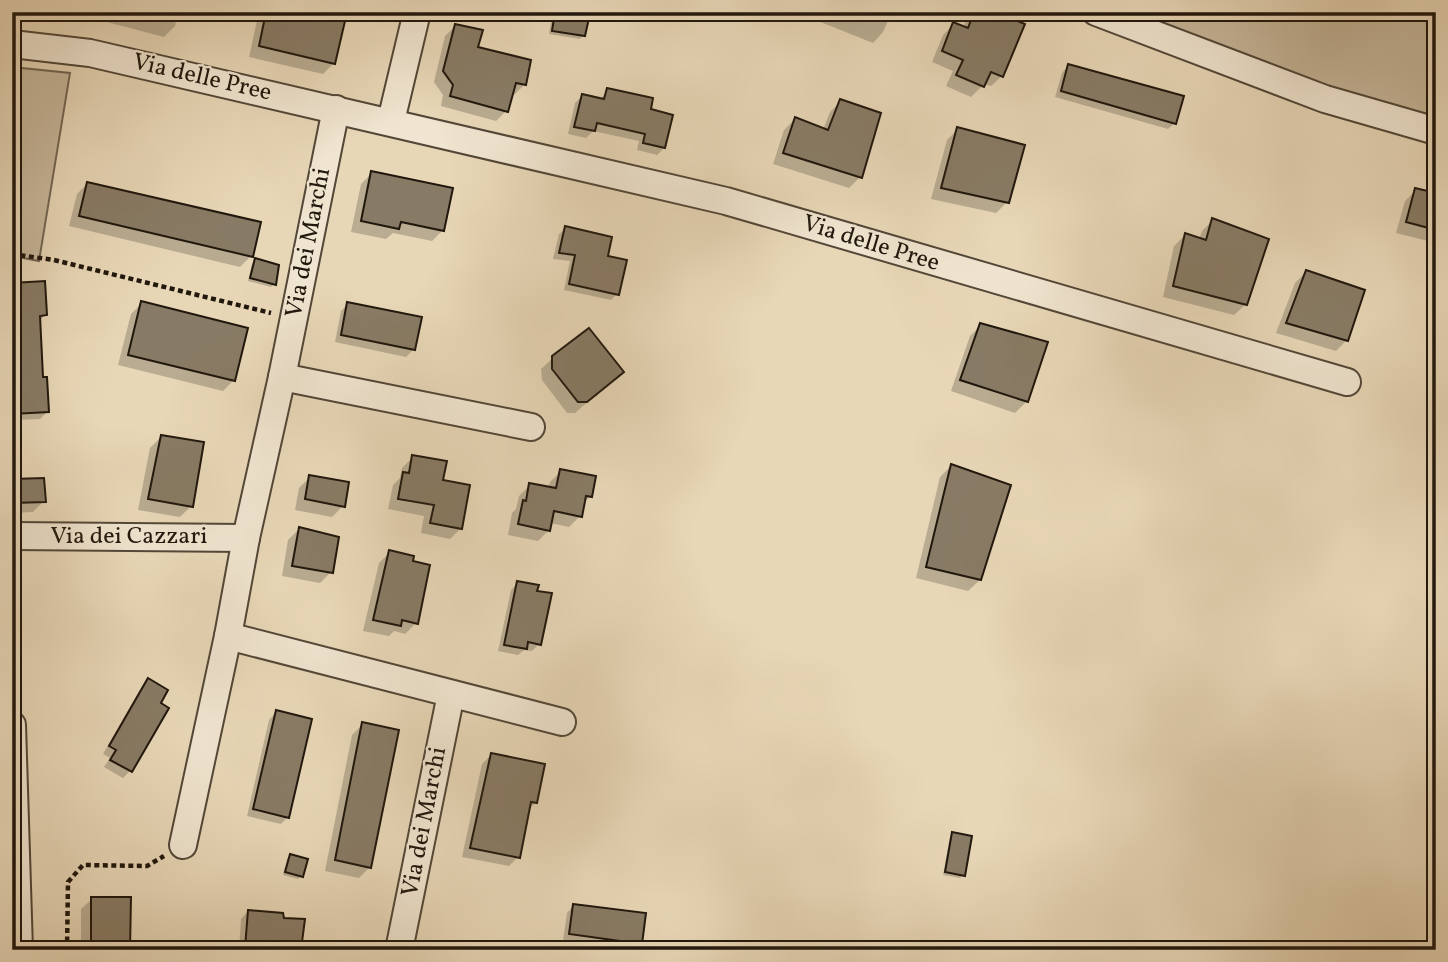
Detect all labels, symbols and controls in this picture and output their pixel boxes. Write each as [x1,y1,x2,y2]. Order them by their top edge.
street label: Via delle Pree [129,46,275,110]
street label: Via dei Marchi [278,165,340,321]
street label: Via delle Pree [798,207,944,281]
street label: Via dei Cazzari [50,520,208,554]
street label: Via dei Marchi [394,744,456,900]

